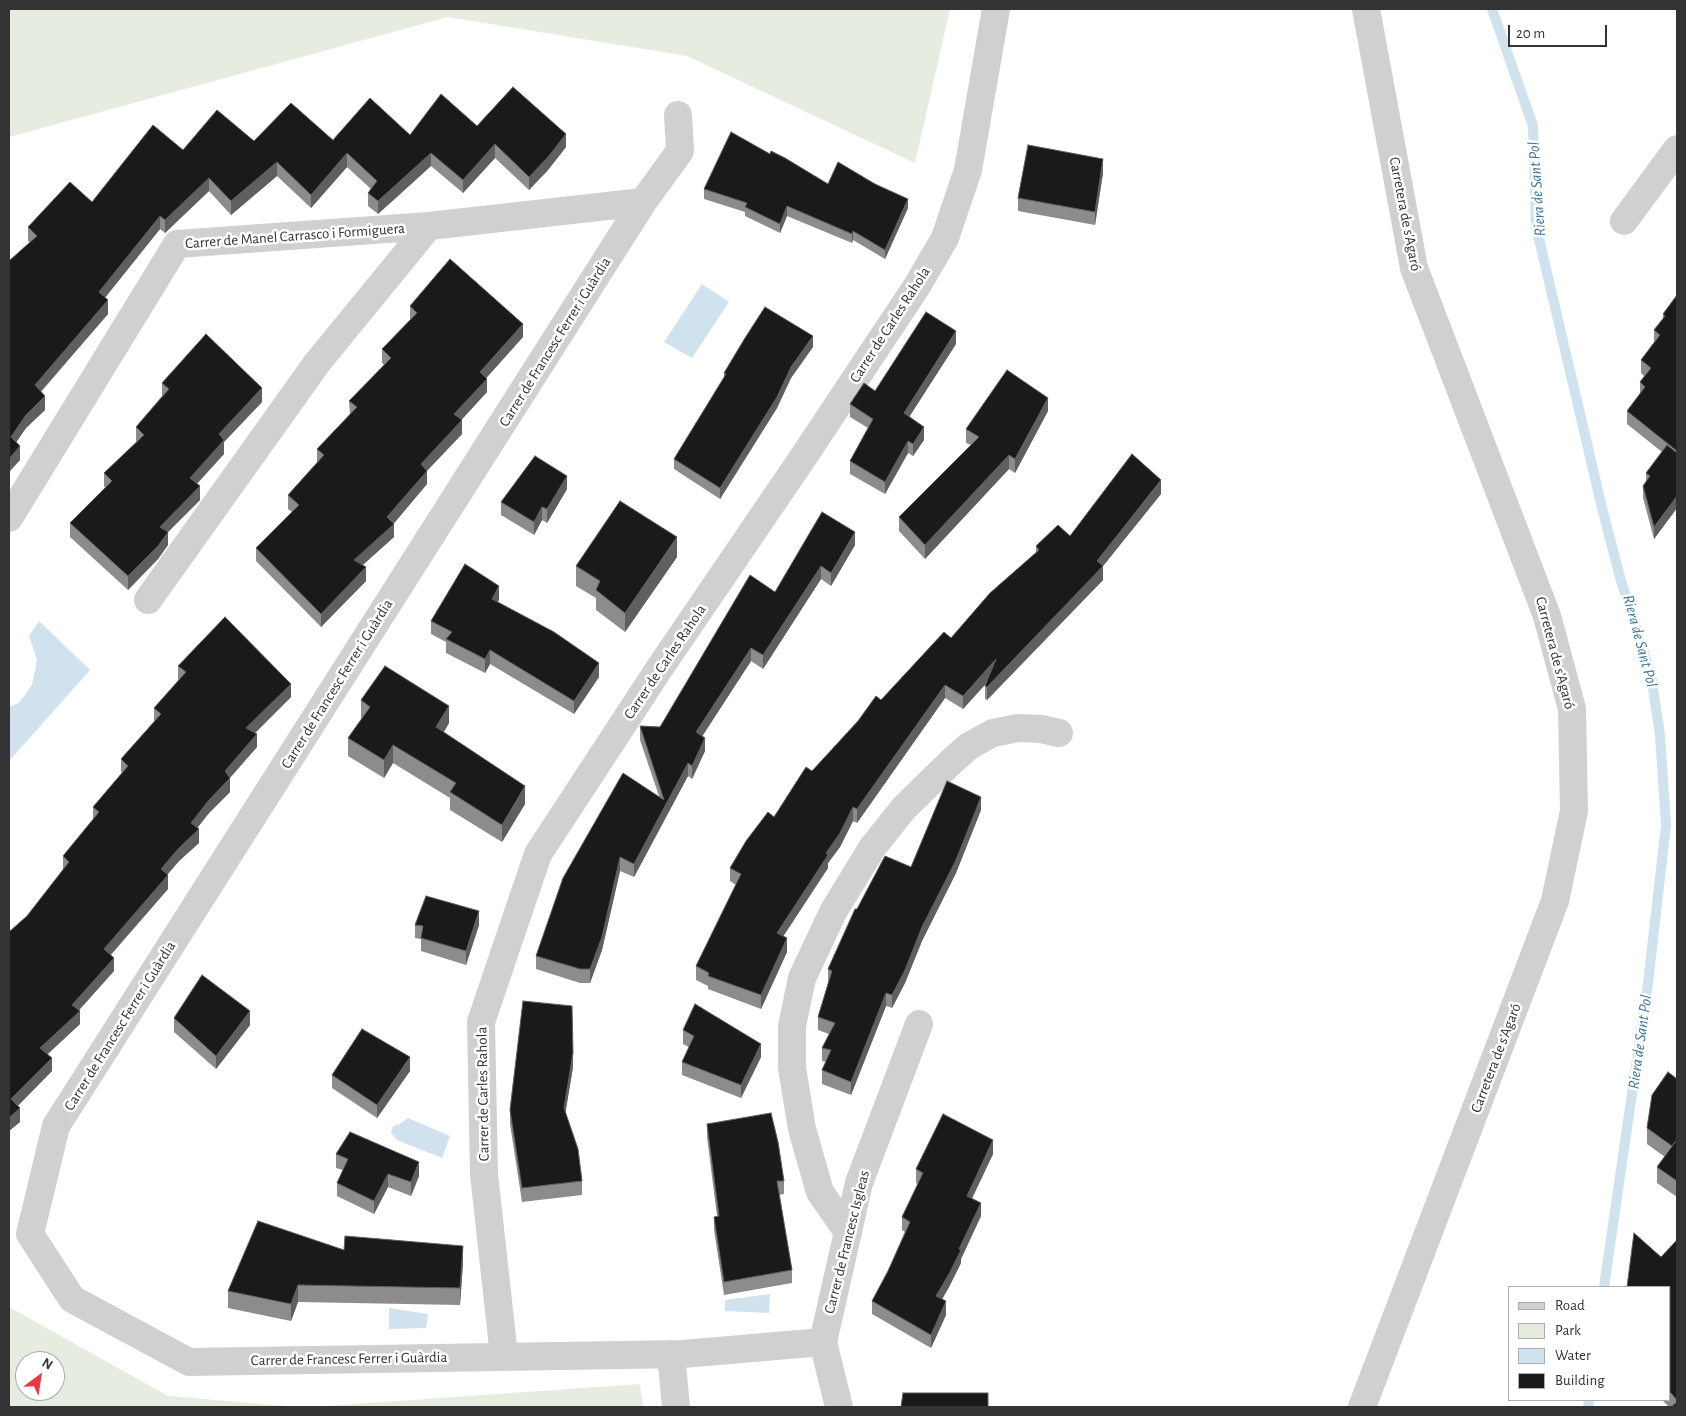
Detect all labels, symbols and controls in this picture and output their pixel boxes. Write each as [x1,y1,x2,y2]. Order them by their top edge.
scale bar [1511,15,1610,47]
text: 20 m [1516,26,1545,41]
water label: Riera de Sant Pol [1524,141,1550,237]
street label: Carretera de s'Agaró [1385,155,1425,273]
street label: Carrer de Manel Carrasco i Formiguera [184,219,406,253]
street label: Carrer de Francesc Ferrer i Guàrdia [495,254,615,430]
street label: Carrer de Carles Rahola [846,264,934,386]
water label: Riera de Sant Pol [1618,593,1662,689]
street label: Carretera de s'Agaró [1531,595,1579,711]
street label: Carrer de Francesc Ferrer i Guàrdia [277,596,397,772]
street label: Carrer de Carles Rahola [620,601,710,723]
street label: Carrer de Francesc Ferrer i Guàrdia [60,938,180,1114]
water label: Riera de Sant Pol [1624,994,1656,1090]
street label: Carretera de s'Agaró [1467,1001,1525,1115]
street label: Carrer de Carles Rahola [473,1027,493,1161]
street label: Carrer de Francesc Isgleas [820,1169,874,1315]
legend [1508,1286,1671,1401]
text: Road [1555,1298,1585,1313]
text: Park [1555,1323,1581,1338]
street label: Carrer de Francesc Ferrer i Guàrdia [251,1348,447,1370]
text: Water [1555,1348,1591,1363]
north arrow [15,1351,65,1401]
text: N [39,1355,55,1373]
text: Building [1555,1373,1605,1388]

